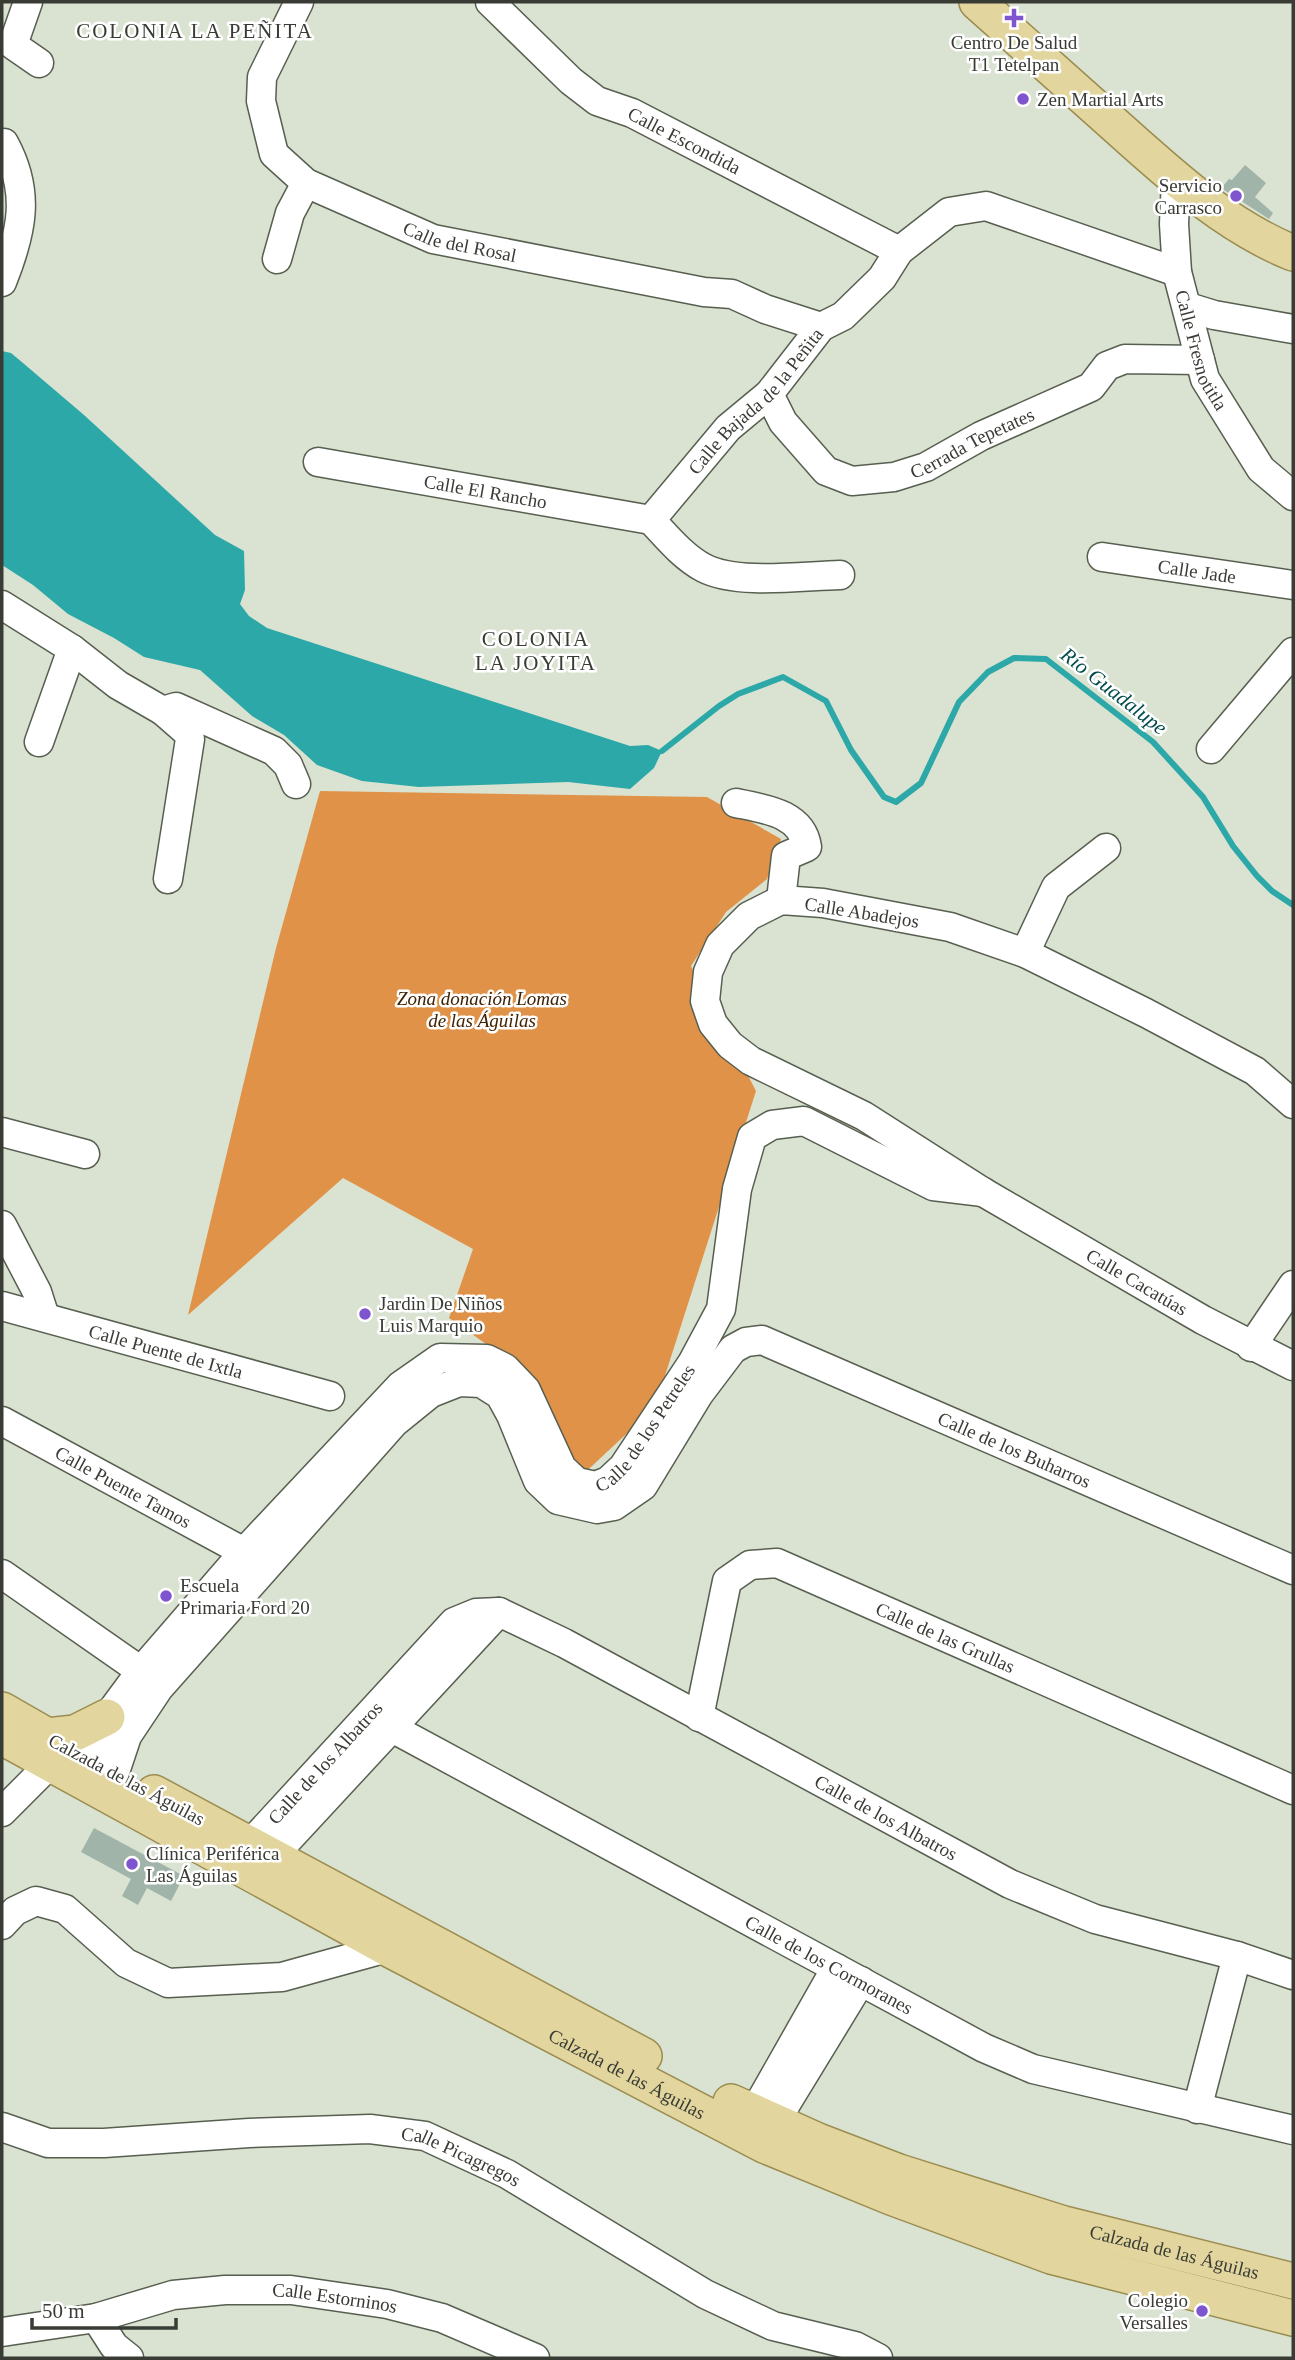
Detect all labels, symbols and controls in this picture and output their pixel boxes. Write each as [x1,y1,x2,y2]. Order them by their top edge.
marker: Centro De Salud T1 Tetelpan [1004,8,1024,28]
district label: COLONIA LA PEÑITA [76,19,314,43]
place label: Centro De Salud T1 Tetelpan [951,32,1078,75]
place label: Zen Martial Arts [1037,89,1164,110]
marker: Zen Martial Arts [1015,91,1031,107]
street label: Calle Escondida [624,103,745,179]
place label: Servicio Carrasco [1154,175,1222,218]
marker: Servicio Carrasco [1228,188,1244,204]
street label: Calle del Rosal [400,217,518,266]
street label: Calle Fresnotitla [1171,288,1232,414]
street label: Calle Bajada de la Peñita [684,323,828,479]
street label: Cerrada Tepetates [908,404,1037,482]
street label: Calle El Rancho [422,471,549,513]
street label: Calle Jade [1156,555,1237,588]
district label: COLONIA LA JOYITA [475,627,597,675]
water label: Río Guadalupe [1055,642,1172,740]
street label: Calle Abadejos [803,893,921,932]
park label: Zona donación Lomas de las Águilas [397,988,567,1031]
street label: Calle Cacatúas [1083,1244,1191,1320]
place label: Jardin De Niños Luis Marquio [379,1293,502,1336]
marker: Jardin De Niños Luis Marquio [357,1306,373,1322]
street label: Calle Puente de Ixtla [86,1320,246,1383]
street label: Calle de los Petreles [592,1360,699,1496]
street label: Calle de los Buharros [935,1408,1094,1492]
street label: Calle Puente Tamos [52,1442,195,1532]
place label: Escuela Primaria Ford 20 [180,1575,310,1618]
marker: Escuela Primaria Ford 20 [158,1588,174,1604]
street label: Calle de las Grullas [873,1598,1018,1677]
street label: Calle de los Albatros [264,1697,387,1828]
street label: Calzada de las Águilas [45,1729,208,1829]
street label: Calle de los Albatros [811,1771,961,1865]
place label: Clínica Periférica Las Águilas [146,1843,280,1886]
marker: Clínica Periférica Las Águilas [124,1856,140,1872]
street label: Calle de los Cormoranes [742,1911,916,2019]
street label: Calzada de las Águilas [545,2024,709,2123]
street label: Calle Picagregos [400,2123,524,2191]
street label: Calzada de las Águilas [1088,2221,1261,2283]
street label: Calle Estorninos [272,2280,400,2317]
scale bar [32,2286,175,2330]
place label: Colegio Versalles [1119,2290,1188,2333]
text: 50 m [42,2299,85,2323]
marker: Colegio Versalles [1194,2303,1210,2319]

